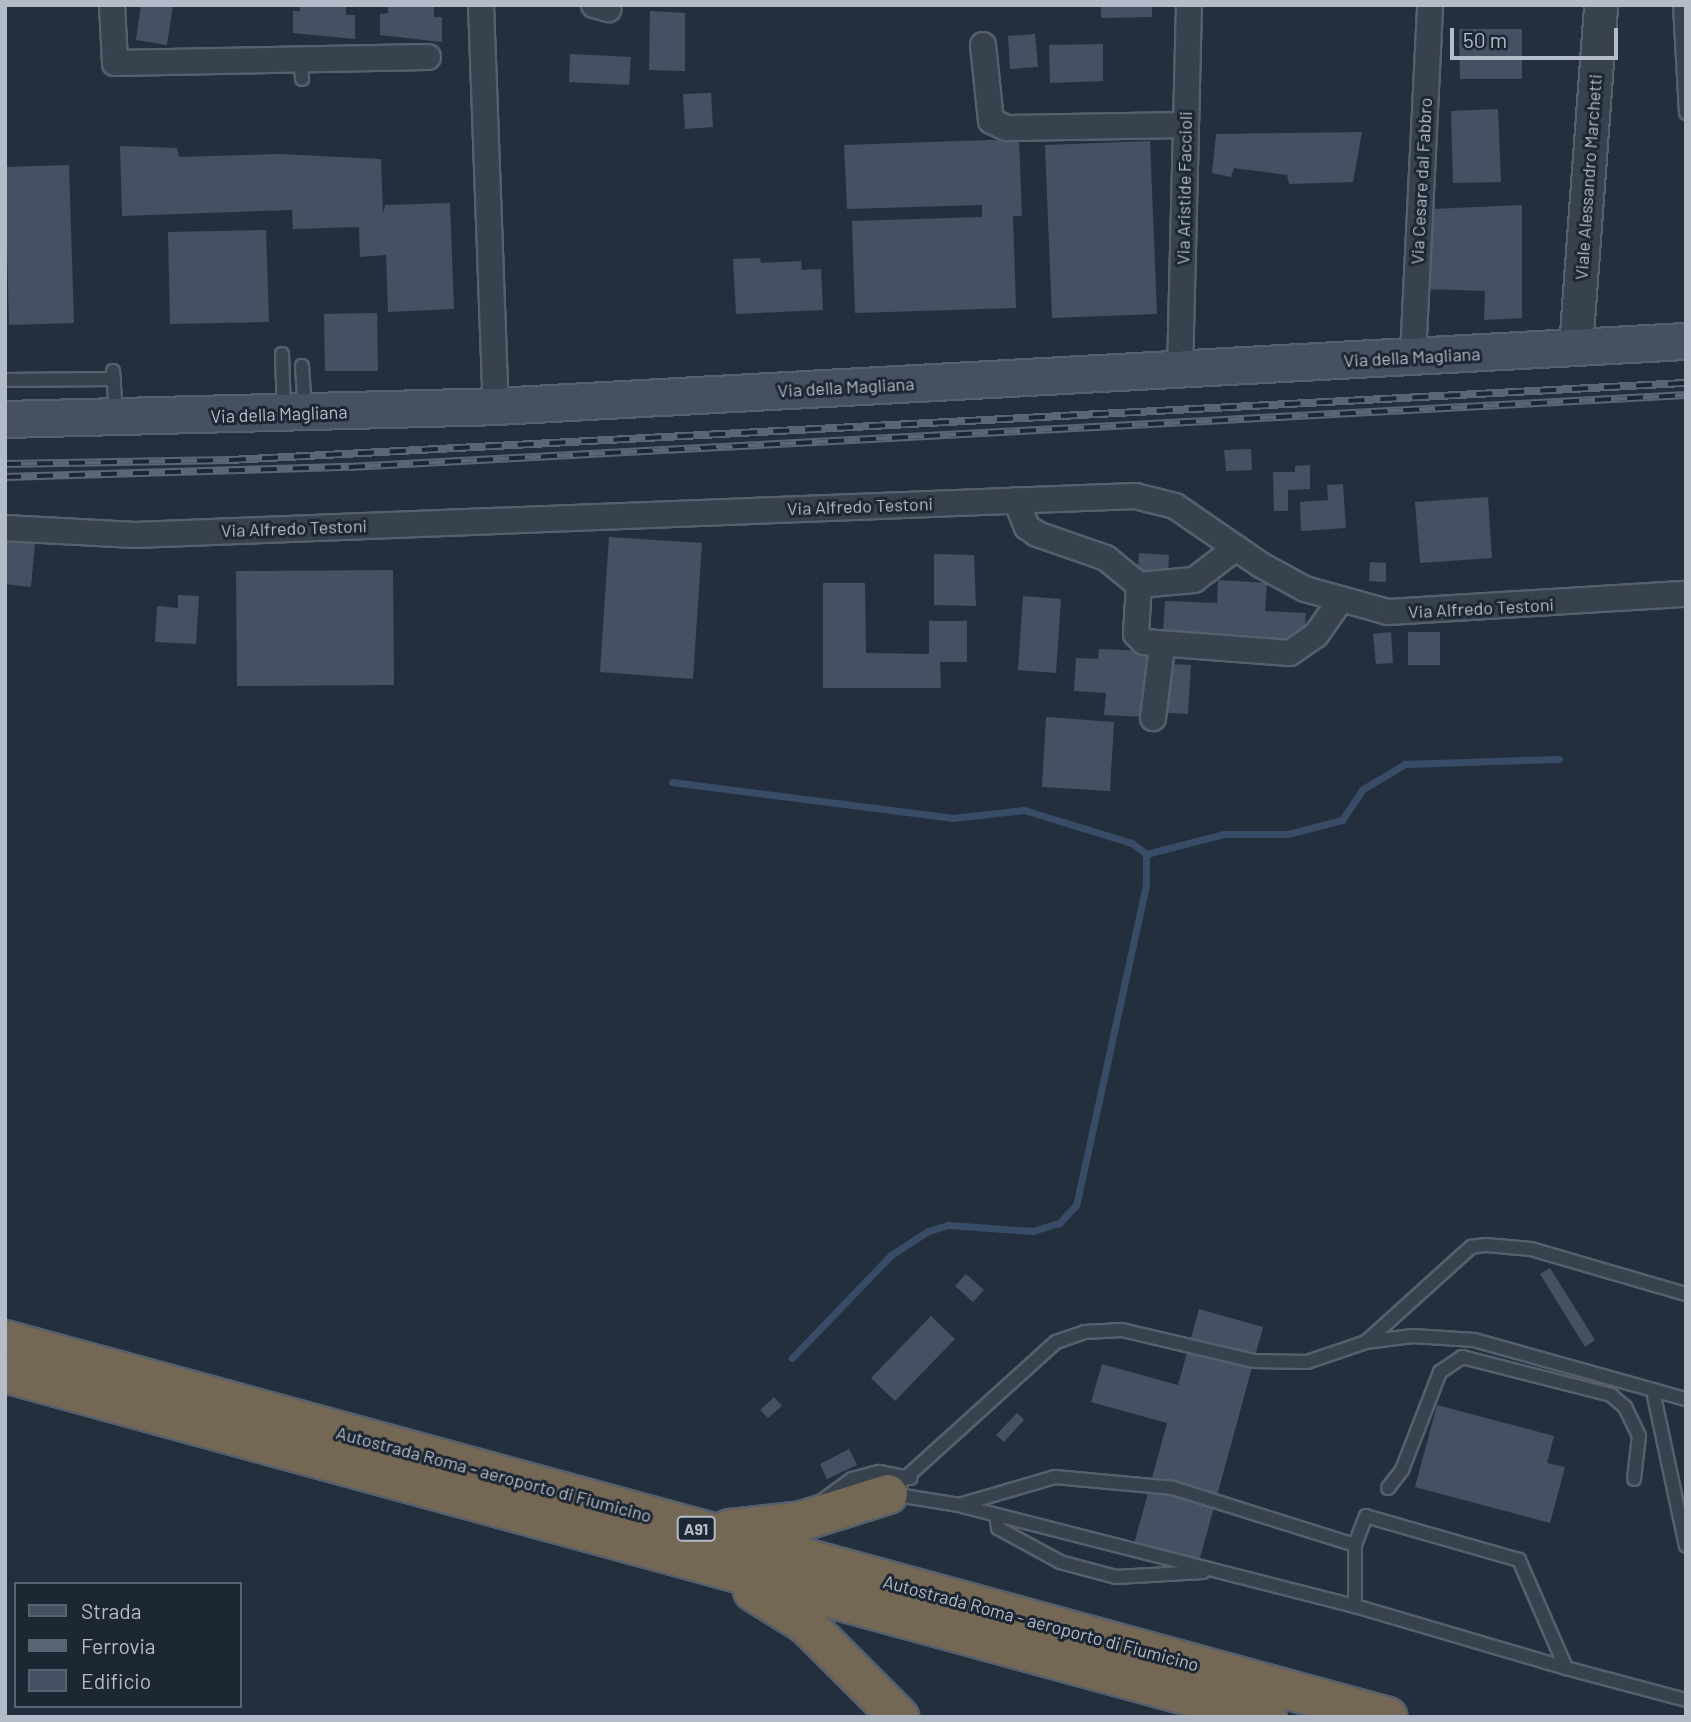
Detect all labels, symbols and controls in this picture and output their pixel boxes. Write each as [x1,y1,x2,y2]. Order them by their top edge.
scale bar [1453,14,1621,58]
text: 50 m [1463,27,1507,52]
street label: Viale Alessandro Marchetti [1570,73,1606,281]
street label: Via Cesare dal Fabbro [1406,97,1436,265]
street label: Via Aristide Faccioli [1172,111,1196,265]
street label: Via della Magliana [1343,343,1481,371]
street label: Via della Magliana [777,373,915,401]
street label: Via della Magliana [210,401,348,427]
street label: Via Alfredo Testoni [787,493,933,519]
street label: Via Alfredo Testoni [221,515,367,541]
street label: Via Alfredo Testoni [1407,593,1555,623]
street label: Autostrada Roma - aeroporto di Fiumicino [334,1421,654,1527]
road number: A91 [675,1516,717,1541]
street label: Autostrada Roma - aeroporto di Fiumicino [881,1570,1201,1676]
legend [14,1582,242,1708]
text: Strada [81,1598,141,1623]
text: Ferrovia [81,1633,156,1658]
text: Edificio [81,1668,151,1693]

